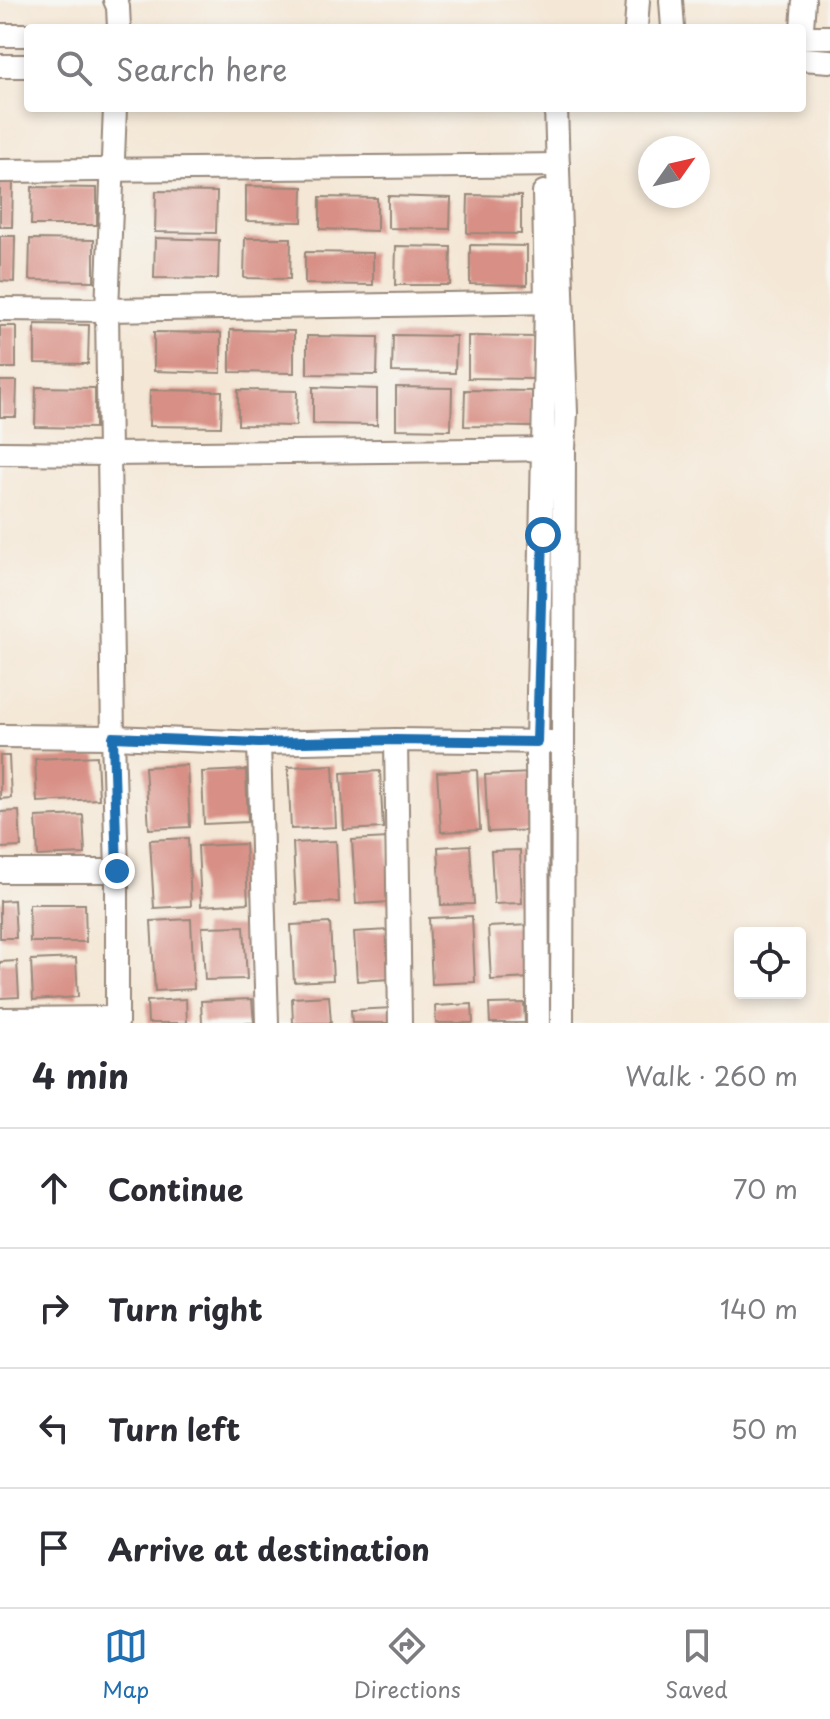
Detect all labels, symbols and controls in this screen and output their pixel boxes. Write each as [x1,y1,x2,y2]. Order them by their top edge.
search box [24,24,806,112]
icon: search [52,46,96,90]
text: Search here [116,46,288,91]
north arrow [638,136,710,208]
route start [525,517,561,553]
route end [99,853,135,889]
map controls [734,927,806,999]
button: locate [734,927,806,999]
text: 4 min [32,1049,129,1101]
text: Walk · 260 m [625,1056,798,1095]
icon: ahead [32,1166,76,1210]
text: Continue [108,1166,243,1211]
text: 70 m [733,1169,798,1208]
icon: right [32,1286,76,1330]
text: Turn right [108,1286,263,1331]
text: 140 m [720,1289,798,1328]
icon: left [32,1406,76,1450]
text: Turn left [108,1406,240,1451]
text: 50 m [731,1409,798,1448]
icon: arrive [32,1526,76,1570]
text: Arrive at destination [108,1526,430,1571]
tab: Map [102,1624,149,1705]
tab: Directions [354,1624,461,1705]
tab: Saved [665,1624,728,1705]

